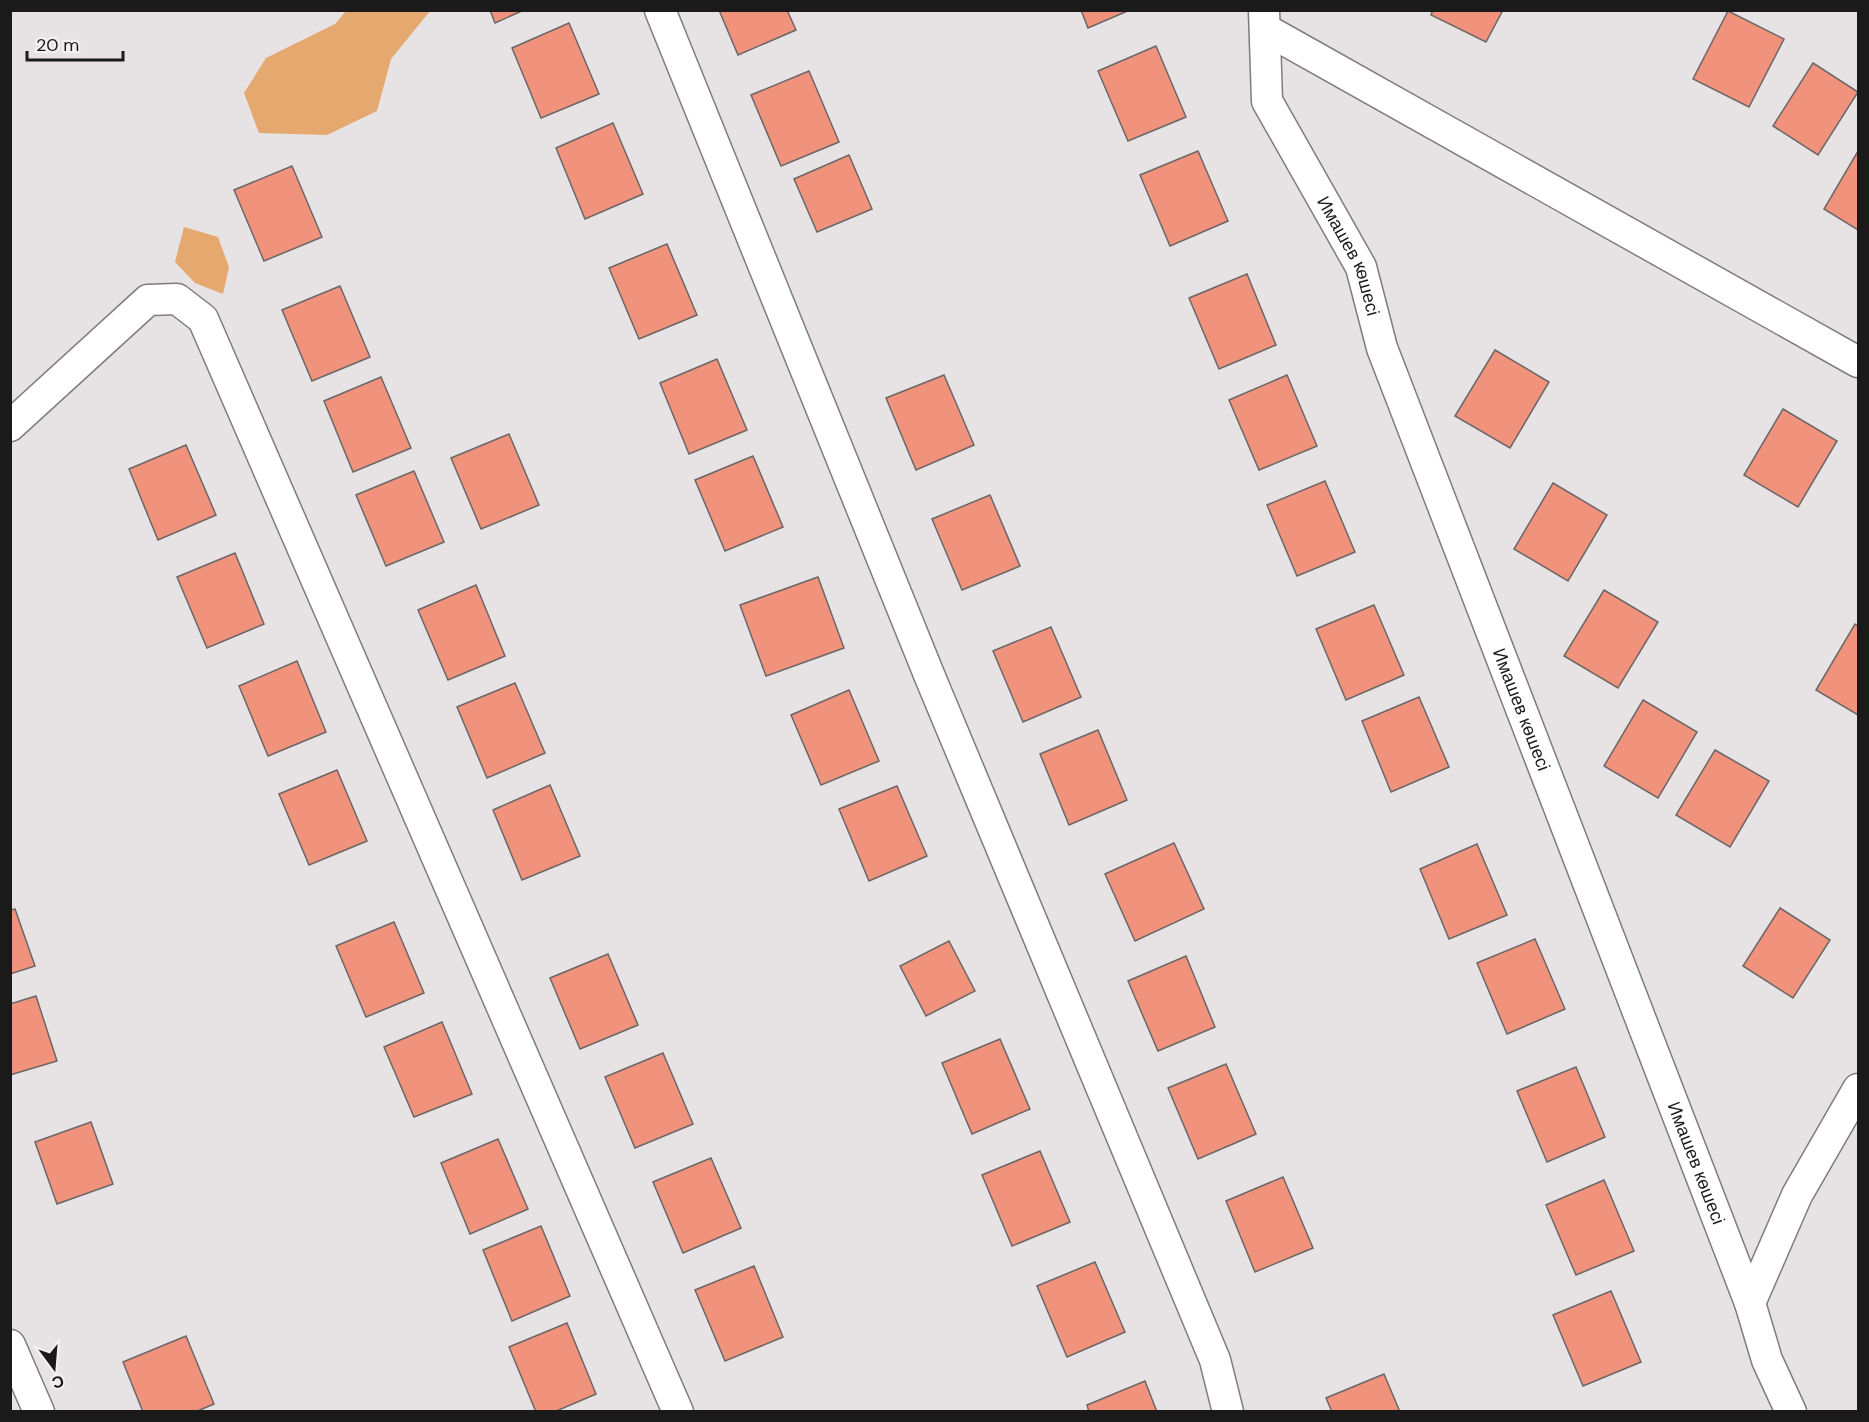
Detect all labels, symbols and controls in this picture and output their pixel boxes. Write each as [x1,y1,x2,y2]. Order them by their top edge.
scale bar [27,24,123,62]
text: 20 m [36,33,79,57]
street label: Имашев көшесі [1311,192,1385,318]
street label: Имашев көшесі [1487,645,1556,774]
street label: Имашев көшесі [1662,1098,1731,1228]
north arrow [24,1338,84,1398]
text: С [49,1370,66,1394]

